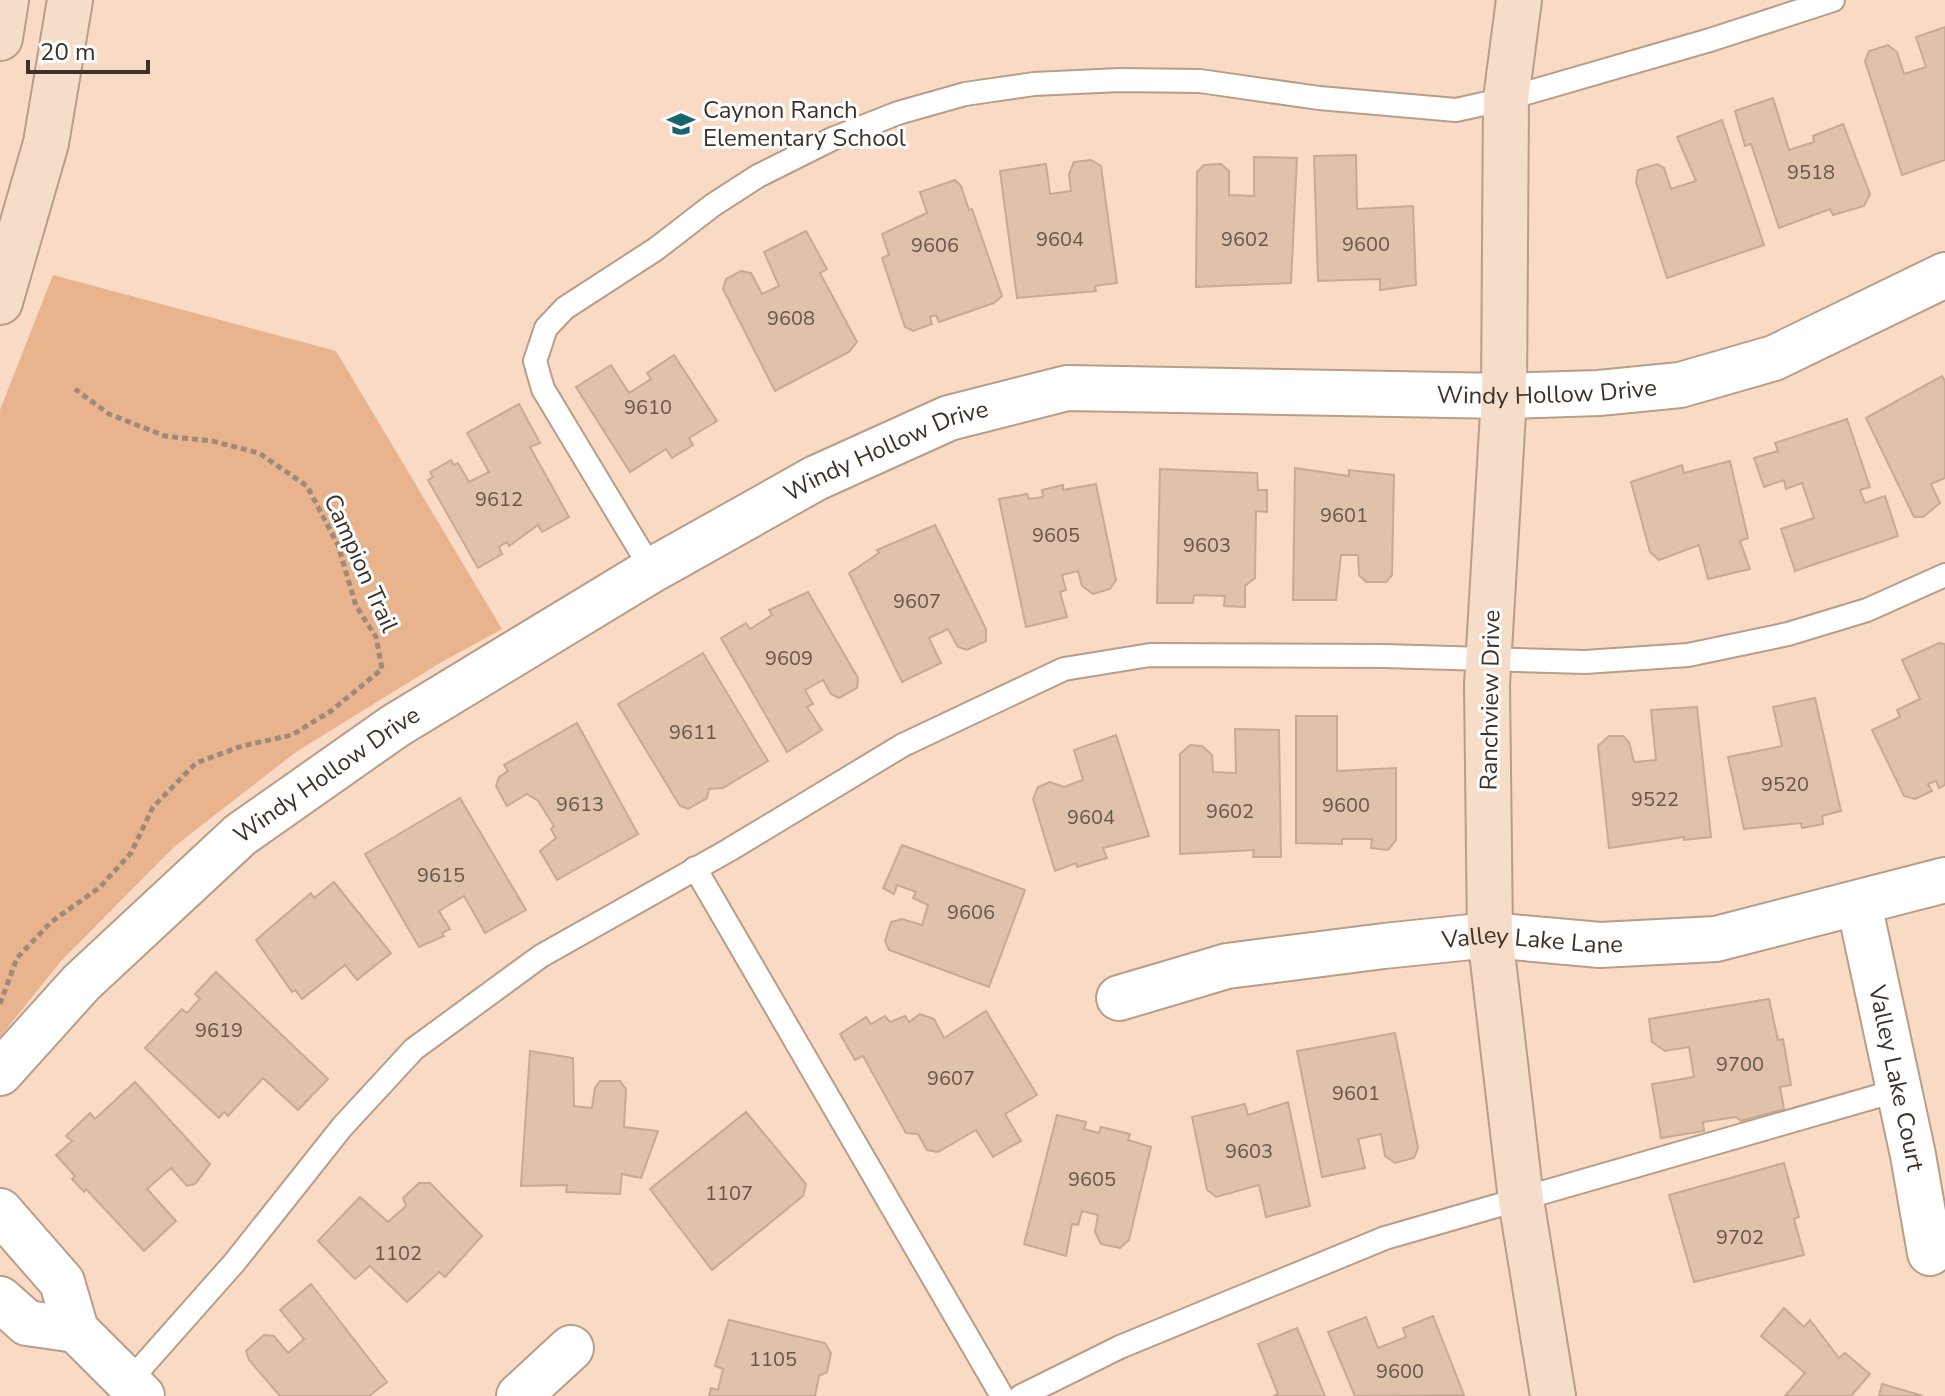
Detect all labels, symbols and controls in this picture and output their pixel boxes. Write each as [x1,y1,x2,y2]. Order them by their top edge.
scale bar [28,24,148,74]
text: 20 m [40,36,96,68]
place label: Caynon Ranch Elementary School [703,94,906,154]
school or university icon: Caynon Ranch Elementary School [666,109,696,139]
house number: 9518 [1787,159,1835,186]
house number: 9604 [1036,226,1084,253]
house number: 9602 [1221,226,1269,253]
house number: 9600 [1342,231,1390,258]
house number: 9606 [911,232,959,259]
house number: 9608 [767,305,815,332]
street label: Windy Hollow Drive [1436,371,1658,412]
street label: Windy Hollow Drive [778,393,992,509]
house number: 9610 [624,394,672,421]
house number: 9612 [475,486,523,513]
street label: Campion Trail [316,489,406,637]
house number: 9601 [1320,502,1368,529]
house number: 9605 [1032,522,1080,549]
house number: 9603 [1183,532,1231,559]
house number: 9607 [893,588,941,615]
street label: Ranchview Drive [1472,609,1508,791]
house number: 9609 [765,645,813,672]
street label: Windy Hollow Drive [227,699,426,851]
house number: 9611 [669,719,717,746]
house number: 9520 [1761,771,1809,798]
house number: 9522 [1631,786,1679,813]
house number: 9613 [556,791,604,818]
house number: 9600 [1322,792,1370,819]
house number: 9602 [1206,798,1254,825]
house number: 9604 [1067,804,1115,831]
house number: 9615 [417,862,465,889]
house number: 9606 [947,899,995,926]
street label: Valley Lake Lane [1439,918,1624,961]
street label: Valley Lake Court [1861,981,1932,1174]
house number: 9619 [195,1017,243,1044]
house number: 9700 [1716,1051,1764,1078]
house number: 9607 [927,1065,975,1092]
house number: 9601 [1332,1080,1380,1107]
house number: 9603 [1225,1138,1273,1165]
house number: 9605 [1068,1166,1116,1193]
house number: 1107 [705,1180,753,1207]
house number: 9702 [1716,1224,1764,1251]
house number: 1102 [374,1240,422,1267]
house number: 1105 [749,1346,797,1373]
house number: 9600 [1376,1358,1424,1385]

